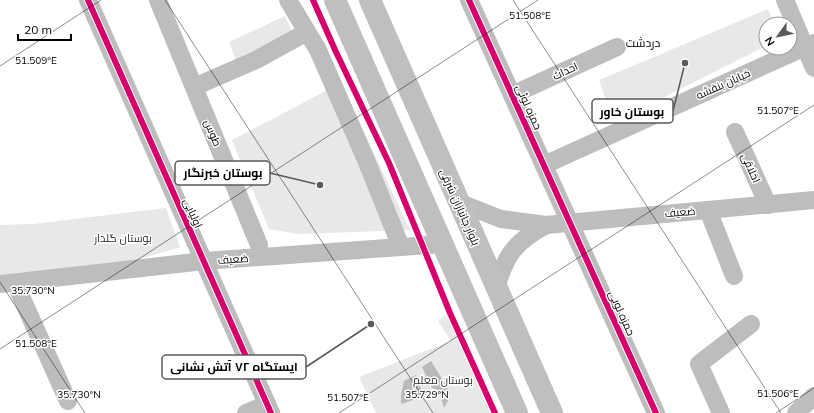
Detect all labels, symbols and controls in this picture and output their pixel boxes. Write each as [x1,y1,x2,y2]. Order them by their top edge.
text: 51.508°E [509,9,551,22]
scale bar [18,16,71,42]
north arrow [758,16,798,56]
text: 20 m [24,22,52,37]
text: N [761,34,778,49]
district label: دردشت [626,35,660,50]
text: 51.509°E [15,54,57,67]
street label: احداث [550,59,580,83]
street label: خیابان بنفشه [694,66,752,102]
street label: حمزه لوئی [513,82,545,132]
callout: بوستان خاور [592,99,673,123]
text: بوستان خاور [599,104,664,120]
text: 51.507°E [757,104,799,117]
street label: طوس [201,117,225,149]
street label: اخلاقی [738,151,764,185]
callout: بوستان خبرنگار [175,161,270,185]
text: بوستان خبرنگار [182,165,263,181]
street label: بلوار جانبازان شرقی [437,166,483,248]
street label: اولیایی [180,196,206,230]
street label: ضعیف [664,204,696,220]
park label: بوستان گلدار [93,231,152,245]
street label: ضعیف [217,251,249,267]
text: 35.730°N [11,284,55,297]
street label: حمزه لویی [606,288,638,338]
text: 51.508°E [15,337,57,350]
callout: ایستگاه ۷۲ آتش نشانی [162,355,306,379]
text: ایستگاه ۷۲ آتش نشانی [170,359,298,375]
park label: بوستان معلم [413,373,473,388]
text: 51.506°E [757,387,799,400]
text: 35.730°N [57,388,101,401]
text: 35.729°N [405,388,449,401]
text: 51.507°E [327,391,369,404]

